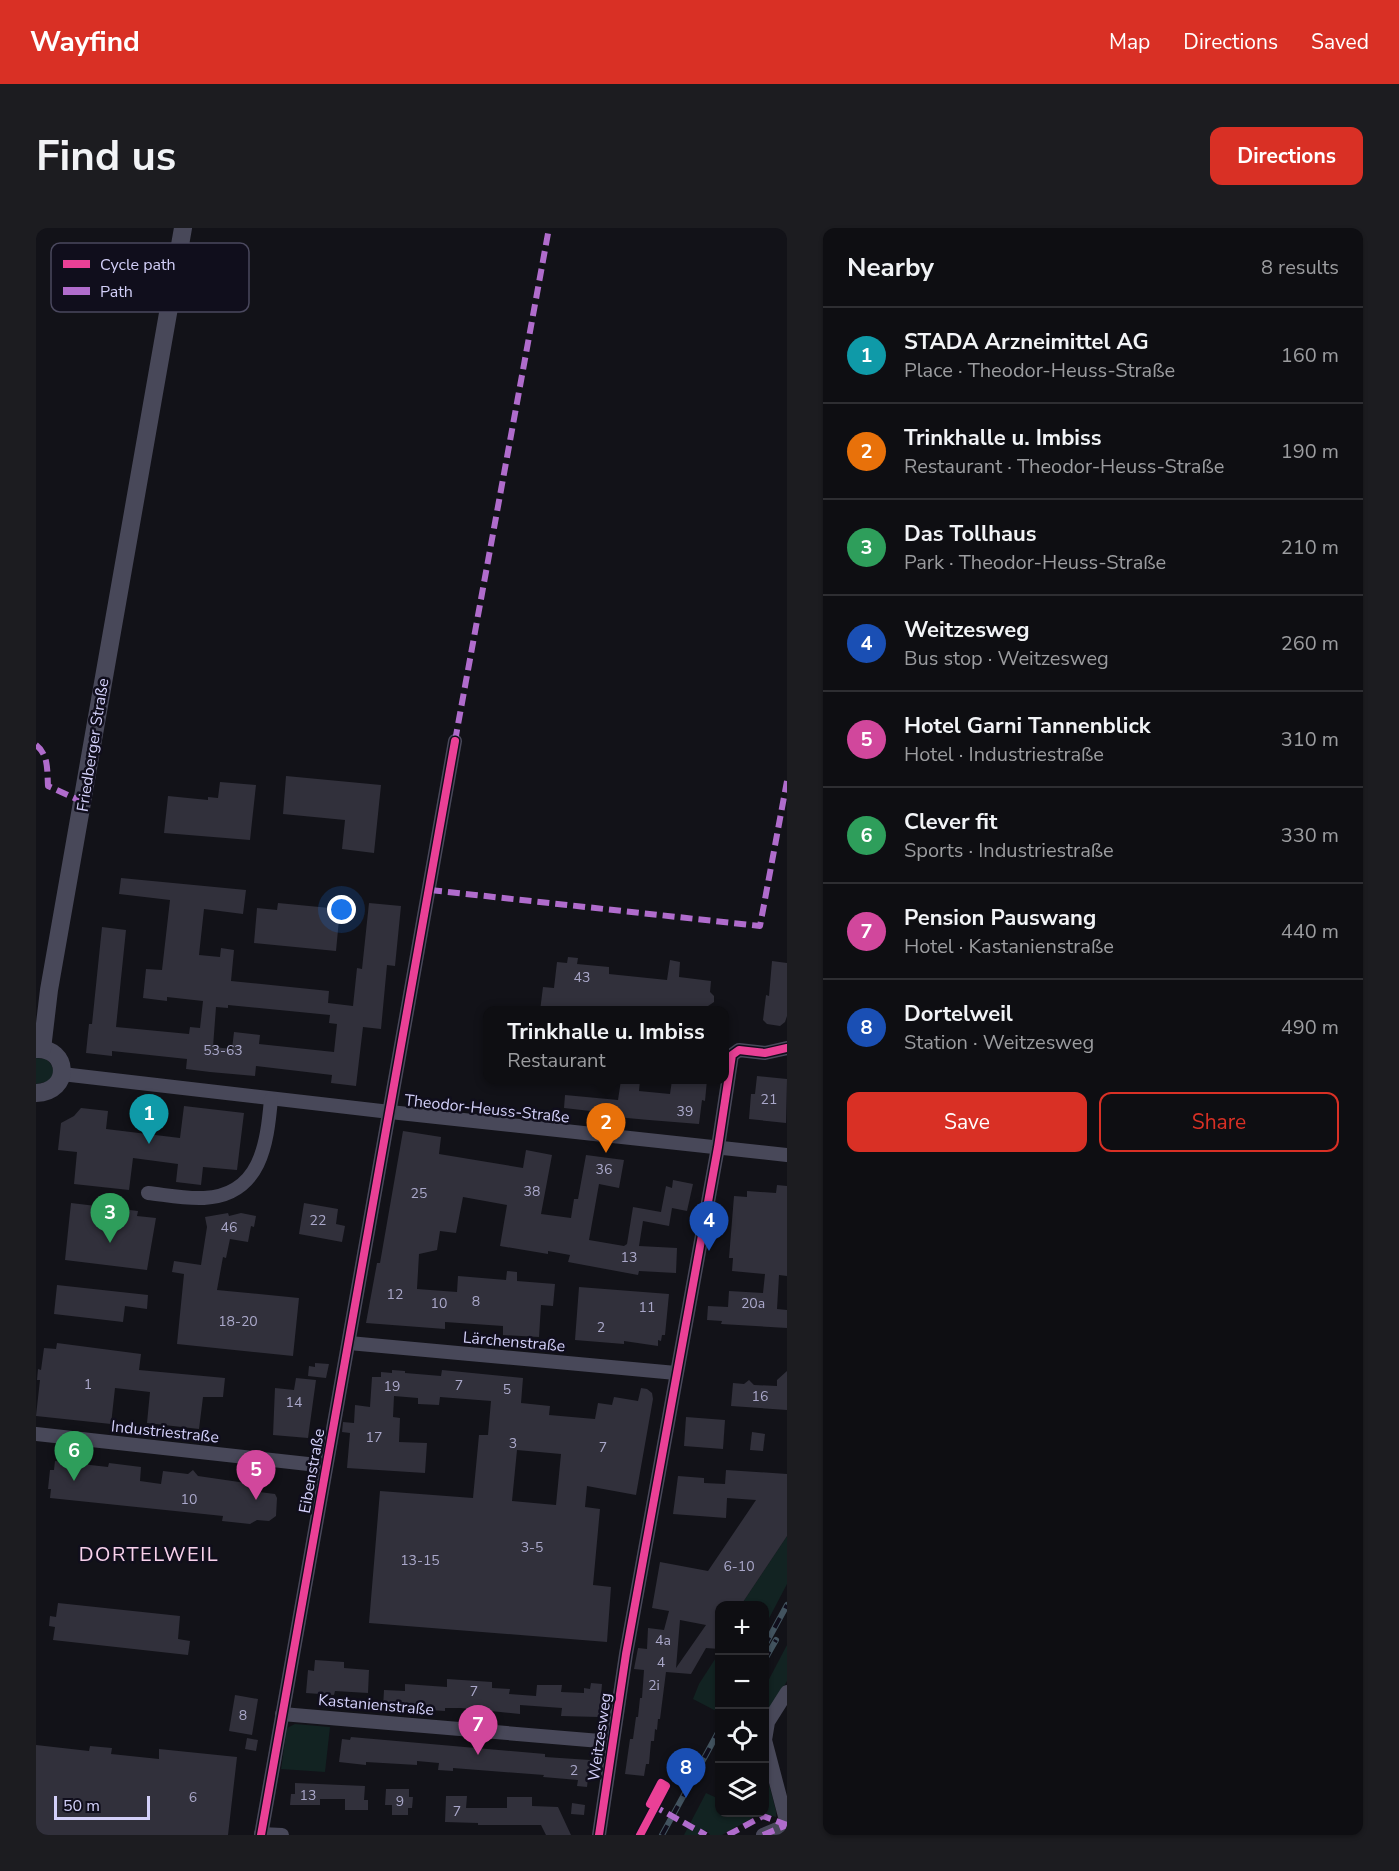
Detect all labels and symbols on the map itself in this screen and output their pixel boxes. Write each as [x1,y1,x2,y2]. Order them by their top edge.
legend [51,243,249,312]
text: Cycle path [100,254,176,276]
text: Path [100,281,133,303]
street label: Friedberger Straße [72,677,114,813]
your location [327,895,356,924]
house number: 43 [574,968,590,987]
house number: 53-63 [203,1041,243,1060]
street label: Theodor-Heuss-Straße [403,1089,571,1129]
house number: 21 [761,1090,777,1109]
pin: 1 [130,1094,168,1144]
house number: 39 [677,1102,693,1121]
pin: 2 [586,1104,626,1153]
house number: 36 [596,1160,612,1179]
house number: 38 [524,1182,540,1201]
house number: 25 [411,1184,427,1203]
pin: 3 [90,1194,130,1243]
pin: 4 [690,1202,728,1251]
house number: 22 [310,1211,326,1230]
house number: 46 [221,1218,237,1237]
house number: 13 [621,1248,637,1267]
house number: 12 [387,1285,403,1304]
house number: 8 [472,1292,480,1311]
house number: 10 [431,1294,447,1313]
house number: 20a [741,1294,765,1313]
house number: 11 [639,1298,655,1317]
house number: 18-20 [218,1312,258,1331]
house number: 2 [597,1318,605,1337]
street label: Lärchenstraße [462,1327,566,1357]
house number: 1 [84,1375,92,1394]
house number: 7 [455,1376,463,1395]
house number: 19 [384,1377,400,1396]
house number: 5 [503,1380,511,1399]
house number: 16 [752,1387,768,1406]
house number: 14 [286,1393,302,1412]
street label: Industriestraße [110,1415,220,1449]
street label: Eibenstraße [294,1427,330,1515]
house number: 17 [366,1428,382,1447]
pin: 6 [54,1432,93,1481]
house number: 3 [509,1434,517,1453]
house number: 7 [599,1438,607,1457]
pin: 5 [236,1450,276,1500]
house number: 10 [181,1490,197,1509]
house number: 3-5 [521,1538,543,1557]
district label: DORTELWEIL [79,1541,219,1568]
house number: 13-15 [400,1551,440,1570]
house number: 6-10 [723,1557,755,1576]
house number: 4a [655,1631,671,1650]
house number: 4 [657,1653,665,1672]
house number: 2i [648,1676,660,1695]
house number: 7 [470,1682,478,1701]
street label: Kastanienstraße [317,1689,435,1721]
street label: Weitzesweg [583,1691,617,1783]
house number: 8 [239,1706,247,1725]
pin: 7 [458,1706,498,1755]
pin: 8 [666,1748,706,1798]
house number: 2 [570,1761,578,1780]
house number: 13 [300,1786,316,1805]
house number: 6 [189,1788,197,1807]
house number: 9 [396,1792,404,1811]
scale bar [54,1793,150,1820]
house number: 7 [453,1802,461,1821]

